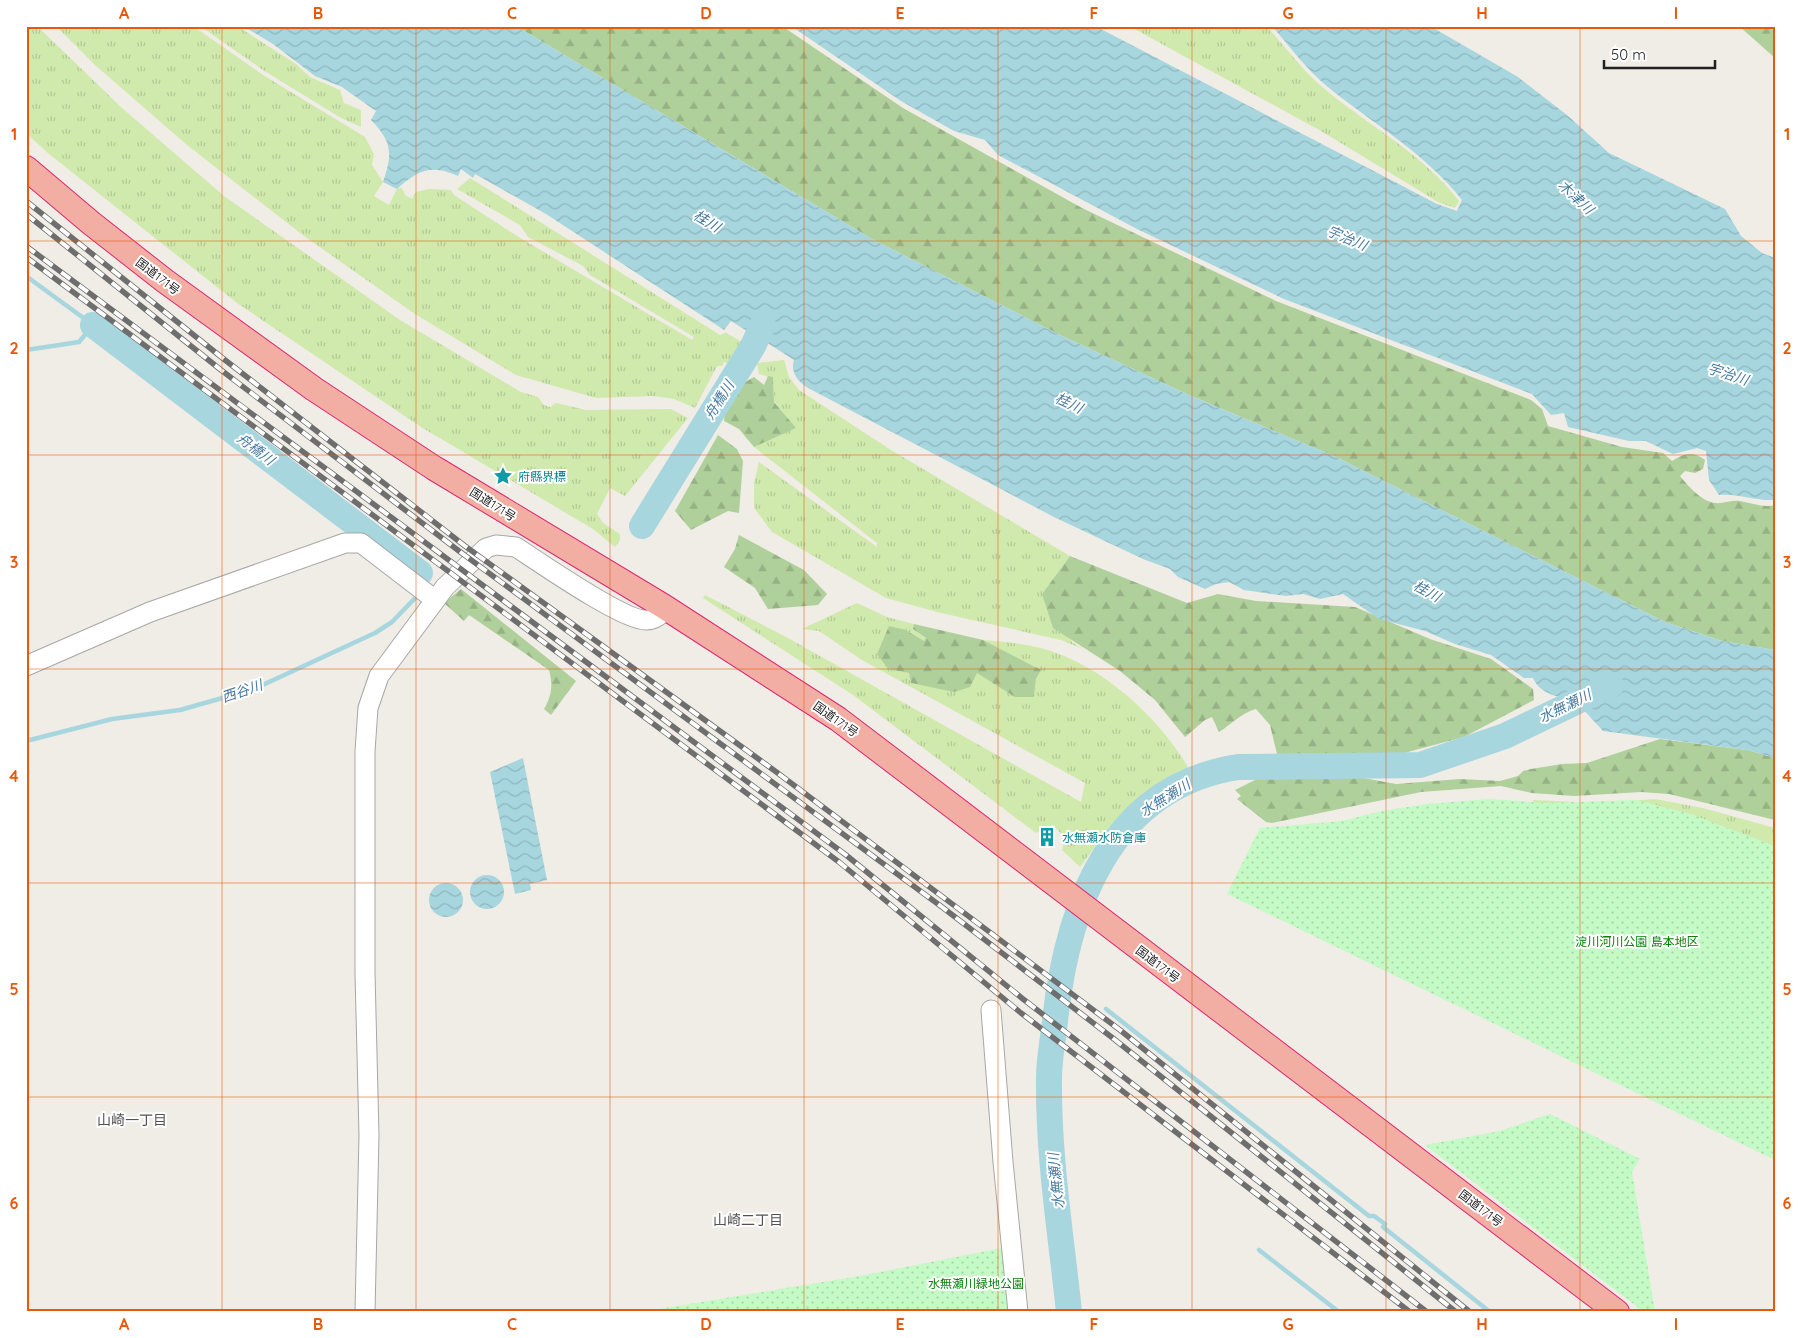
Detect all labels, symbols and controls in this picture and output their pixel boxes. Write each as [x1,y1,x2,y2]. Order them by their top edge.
text: A [119,3,130,23]
text: B [313,3,323,23]
text: C [507,3,517,23]
text: D [700,3,712,23]
text: E [895,3,905,23]
text: F [1090,3,1099,23]
text: G [1282,3,1294,23]
text: H [1476,3,1488,23]
text: I [1674,3,1678,23]
scale bar [1604,38,1715,70]
text: 50 m [1611,45,1646,64]
text: 1 [11,124,17,144]
text: 1 [1784,124,1790,144]
water label: 木津川 [1555,176,1599,219]
water label: 桂川 [690,206,725,237]
water label: 宇治川 [1324,222,1372,255]
street label: 国道171号 [133,254,183,298]
text: 2 [9,338,19,358]
text: 2 [1782,338,1792,358]
water label: 宇治川 [1705,359,1753,390]
water label: 舟橋川 [700,376,739,423]
water label: 桂川 [1053,389,1087,418]
water label: 舟橋川 [234,429,280,470]
place icon: 府縣界標 [492,465,514,487]
place label: 府縣界標 [518,469,566,484]
street label: 国道171号 [467,484,519,524]
text: 3 [10,552,18,572]
text: 3 [1783,552,1791,572]
water label: 桂川 [1410,576,1445,606]
water label: 西谷川 [219,675,267,706]
water label: 水無瀬川 [1536,685,1596,726]
street label: 国道171号 [811,698,861,740]
text: 4 [9,766,19,786]
text: 4 [1782,766,1792,786]
water label: 水無瀬川 [1136,774,1195,820]
building icon: 水無瀬水防倉庫 [1036,826,1058,848]
place label: 水無瀬水防倉庫 [1062,830,1146,845]
park label: 淀川河川公園 島本地区 [1575,934,1699,949]
street label: 国道171号 [1133,942,1183,986]
text: 5 [9,979,19,999]
text: 5 [1782,979,1792,999]
district label: 山崎一丁目 [97,1111,167,1129]
water label: 水無瀬川 [1044,1150,1068,1210]
street label: 国道171号 [1456,1186,1506,1230]
text: 6 [10,1193,19,1213]
text: 6 [1783,1193,1792,1213]
district label: 山崎二丁目 [713,1211,783,1229]
park label: 水無瀬川緑地公園 [928,1276,1024,1291]
text: A [119,1314,130,1334]
text: B [313,1314,323,1334]
text: C [507,1314,517,1334]
text: D [700,1314,712,1334]
text: E [895,1314,905,1334]
text: F [1090,1314,1099,1334]
text: G [1282,1314,1294,1334]
text: H [1476,1314,1488,1334]
text: I [1674,1314,1678,1334]

